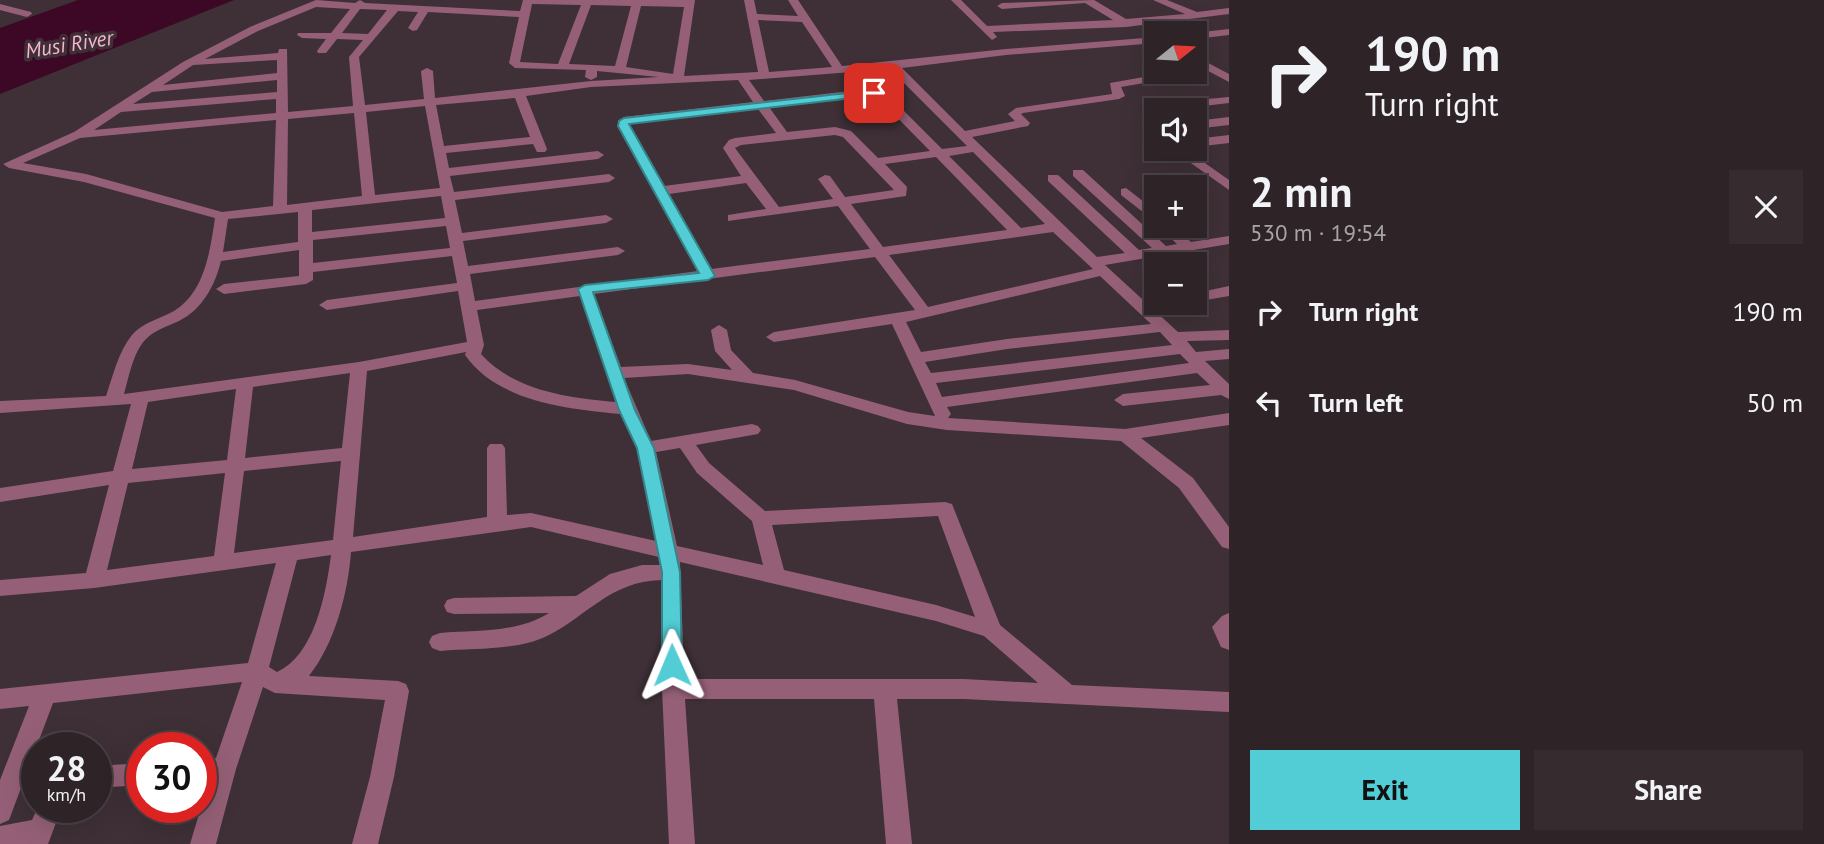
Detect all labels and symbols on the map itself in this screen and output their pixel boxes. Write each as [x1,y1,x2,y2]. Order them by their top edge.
north arrow [1144,21,1208,84]
water label: Musi River [23,23,117,64]
pin [844,63,904,123]
position arrow [635,628,709,702]
speed limit sign: 30 [126,732,217,823]

